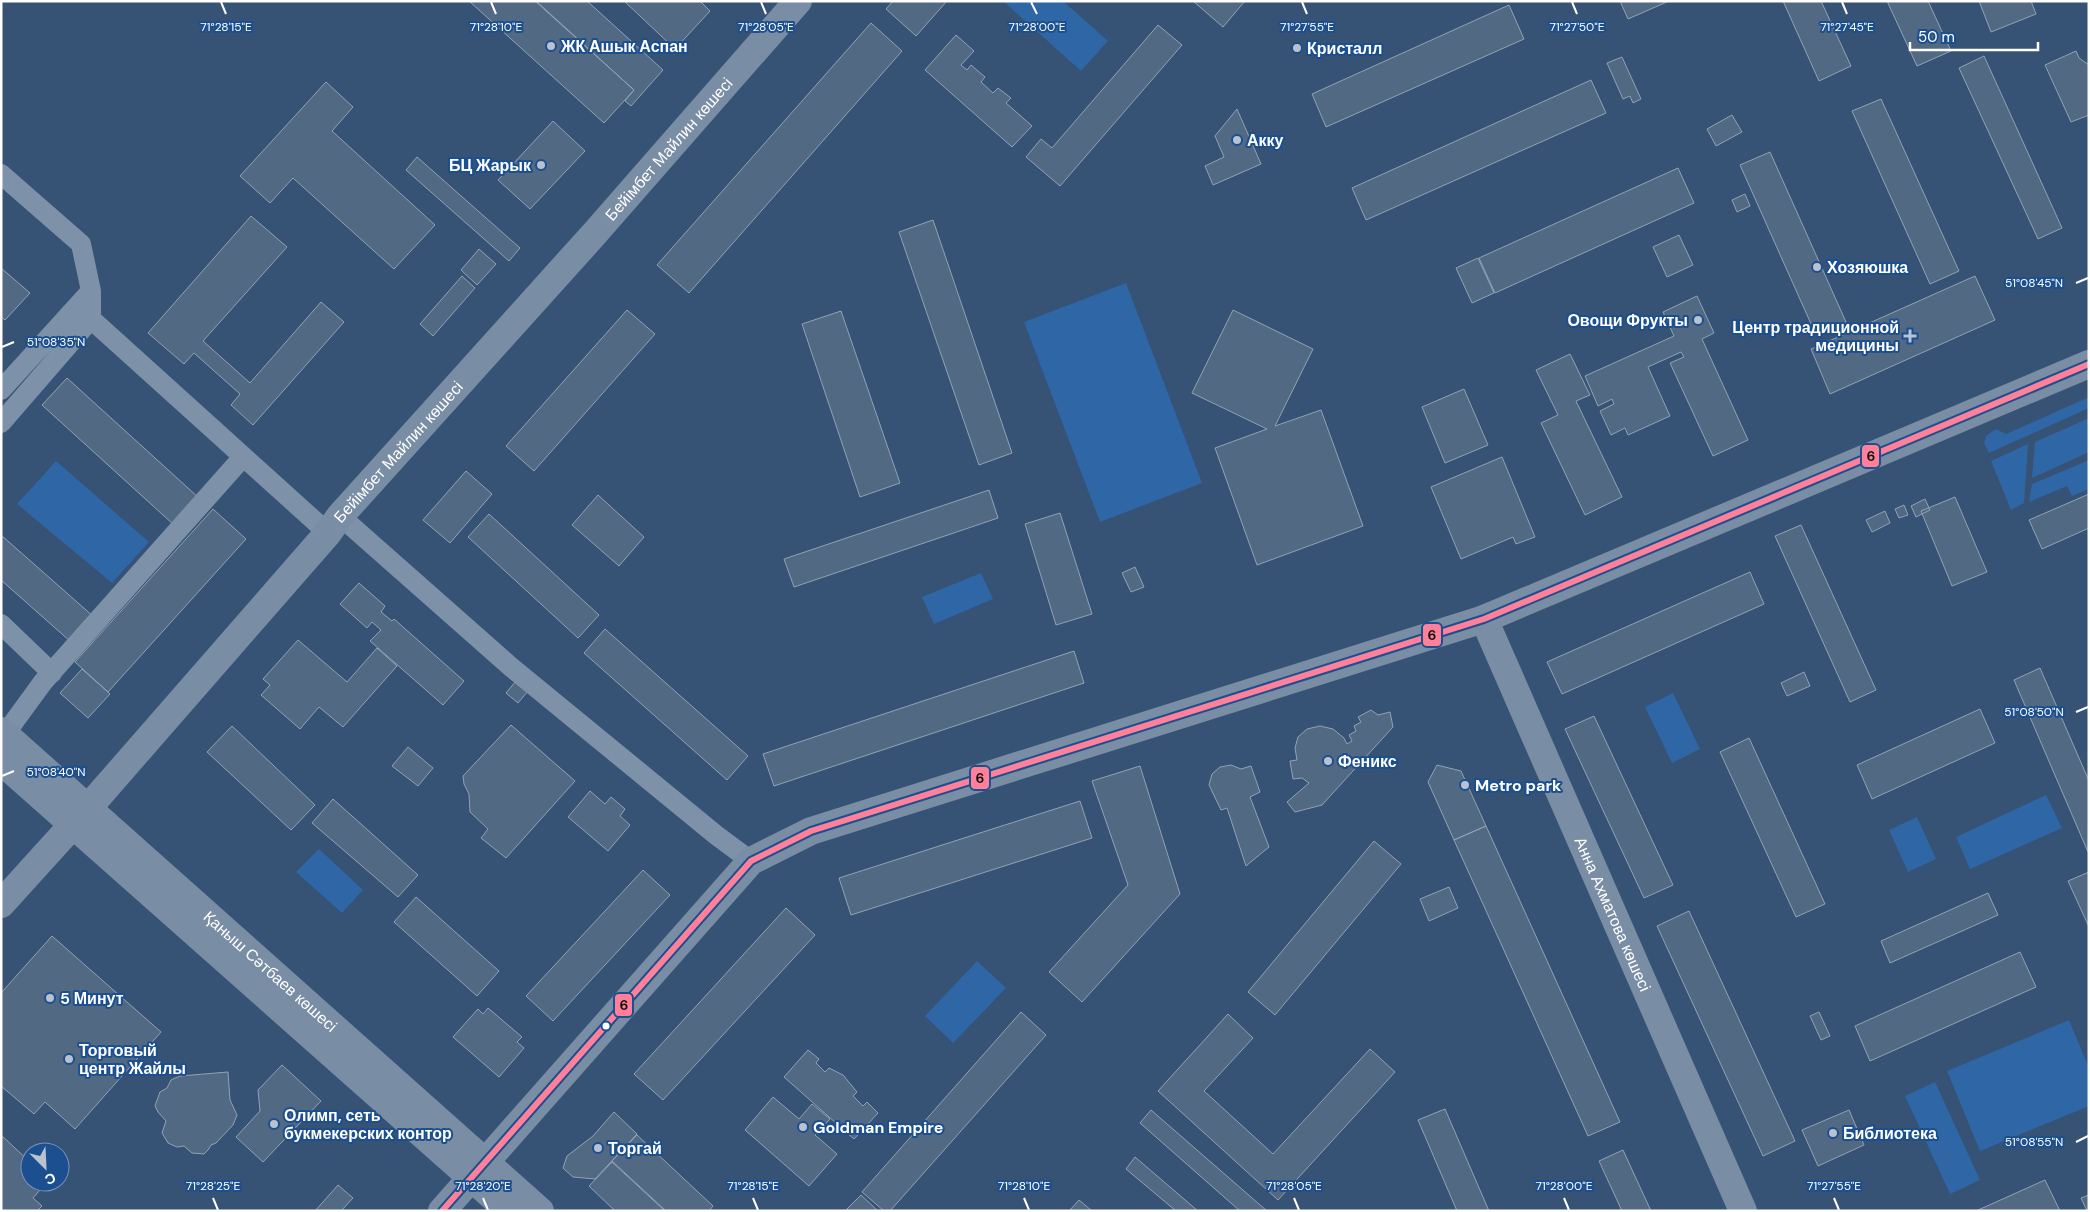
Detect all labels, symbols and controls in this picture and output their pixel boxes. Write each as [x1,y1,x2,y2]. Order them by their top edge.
text: 71°28'15"E [200,19,252,35]
text: 71°28'10"E [470,19,522,35]
text: 71°28'05"E [738,19,794,35]
text: 71°28'00"E [1009,19,1066,35]
text: 71°27'55"E [1280,19,1334,35]
text: 71°27'50"E [1549,19,1605,35]
text: 71°27'45"E [1820,19,1874,35]
scale bar [1910,20,2038,52]
text: 50 m [1918,27,1955,47]
place label: ЖК Ашык Аспан [560,36,688,57]
place label: Кристалл [1307,38,1382,59]
marker: ЖК Ашык Аспан [545,40,557,52]
marker: Кристалл [1291,42,1303,54]
street label: Бейімбет Майлин көшесі [600,73,737,225]
place label: Акку [1247,130,1284,151]
marker: Акку [1231,134,1243,146]
place label: БЦ Жарык [449,155,532,176]
marker: БЦ Жарык [535,159,547,171]
place label: Хозяюшка [1827,257,1908,278]
marker: Хозяюшка [1811,261,1823,273]
text: 51°08'45"N [2005,275,2063,291]
place label: Овощи Фрукты [1567,310,1688,331]
marker: Овощи Фрукты [1692,314,1704,326]
place label: Центр традиционной медицины [1732,317,1899,356]
marker: Центр традиционной медицины [1903,329,1917,343]
text: 51°08'35"N [27,334,85,350]
street label: Бейімбет Майлин көшесі [329,376,467,527]
line badge: 6 [1861,444,1880,468]
text: 6 [1867,447,1876,465]
line badge: 6 [1422,623,1442,647]
text: 6 [1428,626,1437,644]
text: 51°08'50"N [2004,704,2064,720]
place label: Феникс [1338,751,1397,772]
marker: Феникс [1322,755,1334,767]
text: 51°08'40"N [26,764,86,780]
line badge: 6 [970,766,990,790]
text: 6 [976,769,985,787]
place label: Metro park [1475,775,1562,796]
marker: Metro park [1459,779,1471,791]
street label: Анна Ахматова көшесі [1570,834,1656,994]
street label: Қаныш Сәтбаев көшесі [199,906,342,1036]
place label: 5 Минут [60,988,124,1009]
marker: 5 Минут [44,992,56,1004]
line badge: 6 [614,993,633,1017]
text: 6 [620,996,629,1014]
unlabelled marker [601,1021,611,1031]
place label: Торговый центр Жайлы [79,1040,186,1079]
marker: Торговый центр Жайлы [63,1053,75,1065]
place label: Олимп, сеть букмекерских контор [284,1105,452,1144]
place label: Goldman Empire [813,1117,943,1138]
marker: Олимп, сеть букмекерских контор [268,1118,280,1130]
marker: Goldman Empire [797,1121,809,1133]
place label: Библиотека [1843,1123,1937,1144]
marker: Библиотека [1827,1127,1839,1139]
text: 51°08'55"N [2005,1134,2063,1150]
place label: Торгай [608,1138,662,1159]
north arrow [20,1142,70,1192]
marker: Торгай [592,1142,604,1154]
text: С [42,1169,59,1189]
text: 71°28'25"E [186,1178,240,1194]
text: 71°28'20"E [455,1178,511,1194]
text: 71°28'15"E [727,1178,779,1194]
text: 71°28'10"E [998,1178,1050,1194]
text: 71°28'05"E [1266,1178,1322,1194]
text: 71°28'00"E [1536,1178,1593,1194]
text: 71°27'55"E [1807,1178,1861,1194]

